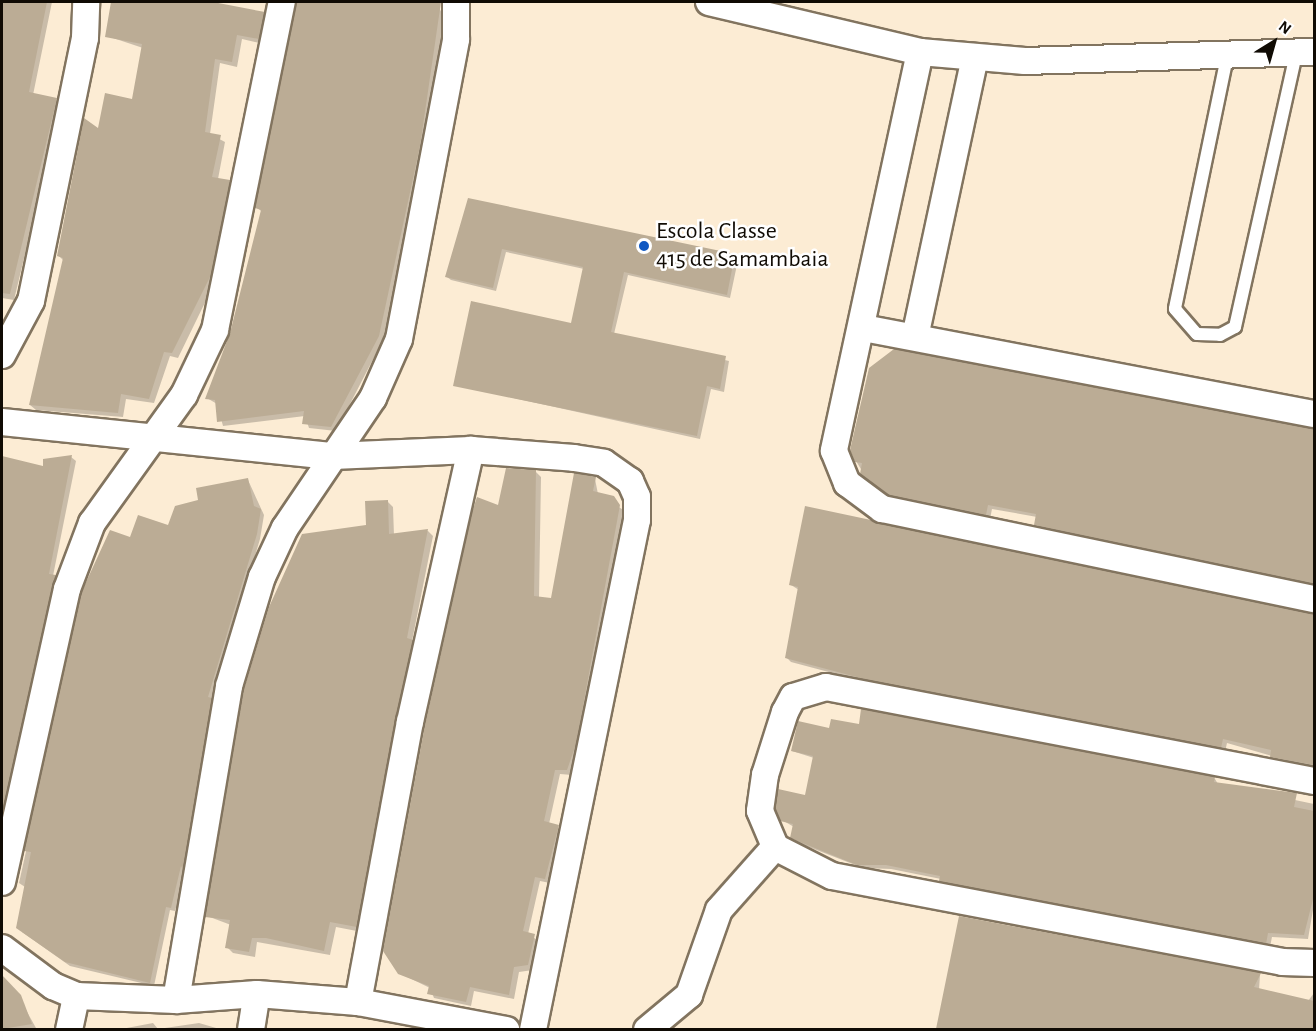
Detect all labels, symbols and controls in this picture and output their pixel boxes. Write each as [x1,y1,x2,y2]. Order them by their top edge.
north arrow [1244,12,1304,72]
text: N [1276,18,1294,37]
place label: Escola Classe 415 de Samambaia [656,218,829,274]
marker: Escola Classe 415 de Samambaia [637,239,651,253]

